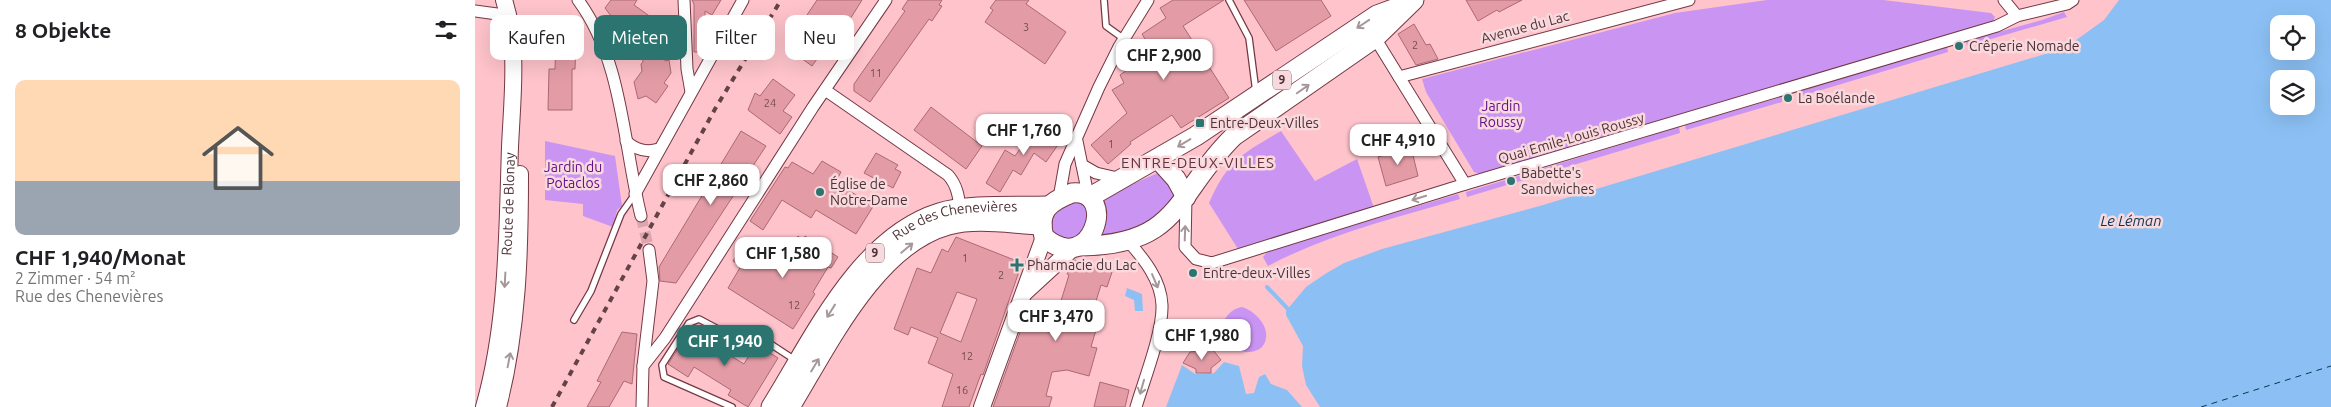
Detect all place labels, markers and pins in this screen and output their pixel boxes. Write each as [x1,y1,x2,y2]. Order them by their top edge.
pin: CHF 2,900 [1107,38,1221,81]
place label: Crêperie Nomade [1969,38,2080,54]
marker: Crêperie Nomade [1953,40,1965,52]
place label: La Boélande [1798,90,1875,106]
marker: La Boélande [1782,92,1794,104]
pin: CHF 1,760 [967,114,1081,156]
place label: Entre-Deux-Villes [1210,115,1319,131]
marker: Entre-Deux-Villes [1194,117,1206,129]
pin: CHF 4,910 [1341,124,1455,166]
pin: CHF 2,860 [654,164,768,206]
place label: Babette's Sandwiches [1521,165,1594,197]
place label: Église de Notre-Dame [830,175,908,208]
marker: Babette's Sandwiches [1505,175,1517,187]
marker: Église de Notre-Dame [814,186,826,198]
pin: CHF 1,580 [726,236,840,279]
place label: Pharmacie du Lac [1027,257,1137,273]
marker: Pharmacie du Lac [1011,259,1023,271]
place label: Entre-deux-Villes [1203,265,1310,281]
marker: Entre-deux-Villes [1187,267,1199,279]
pin: CHF 3,470 [999,300,1113,342]
pin: CHF 1,980 [1145,318,1259,361]
pin: CHF 1,940 [668,324,782,367]

